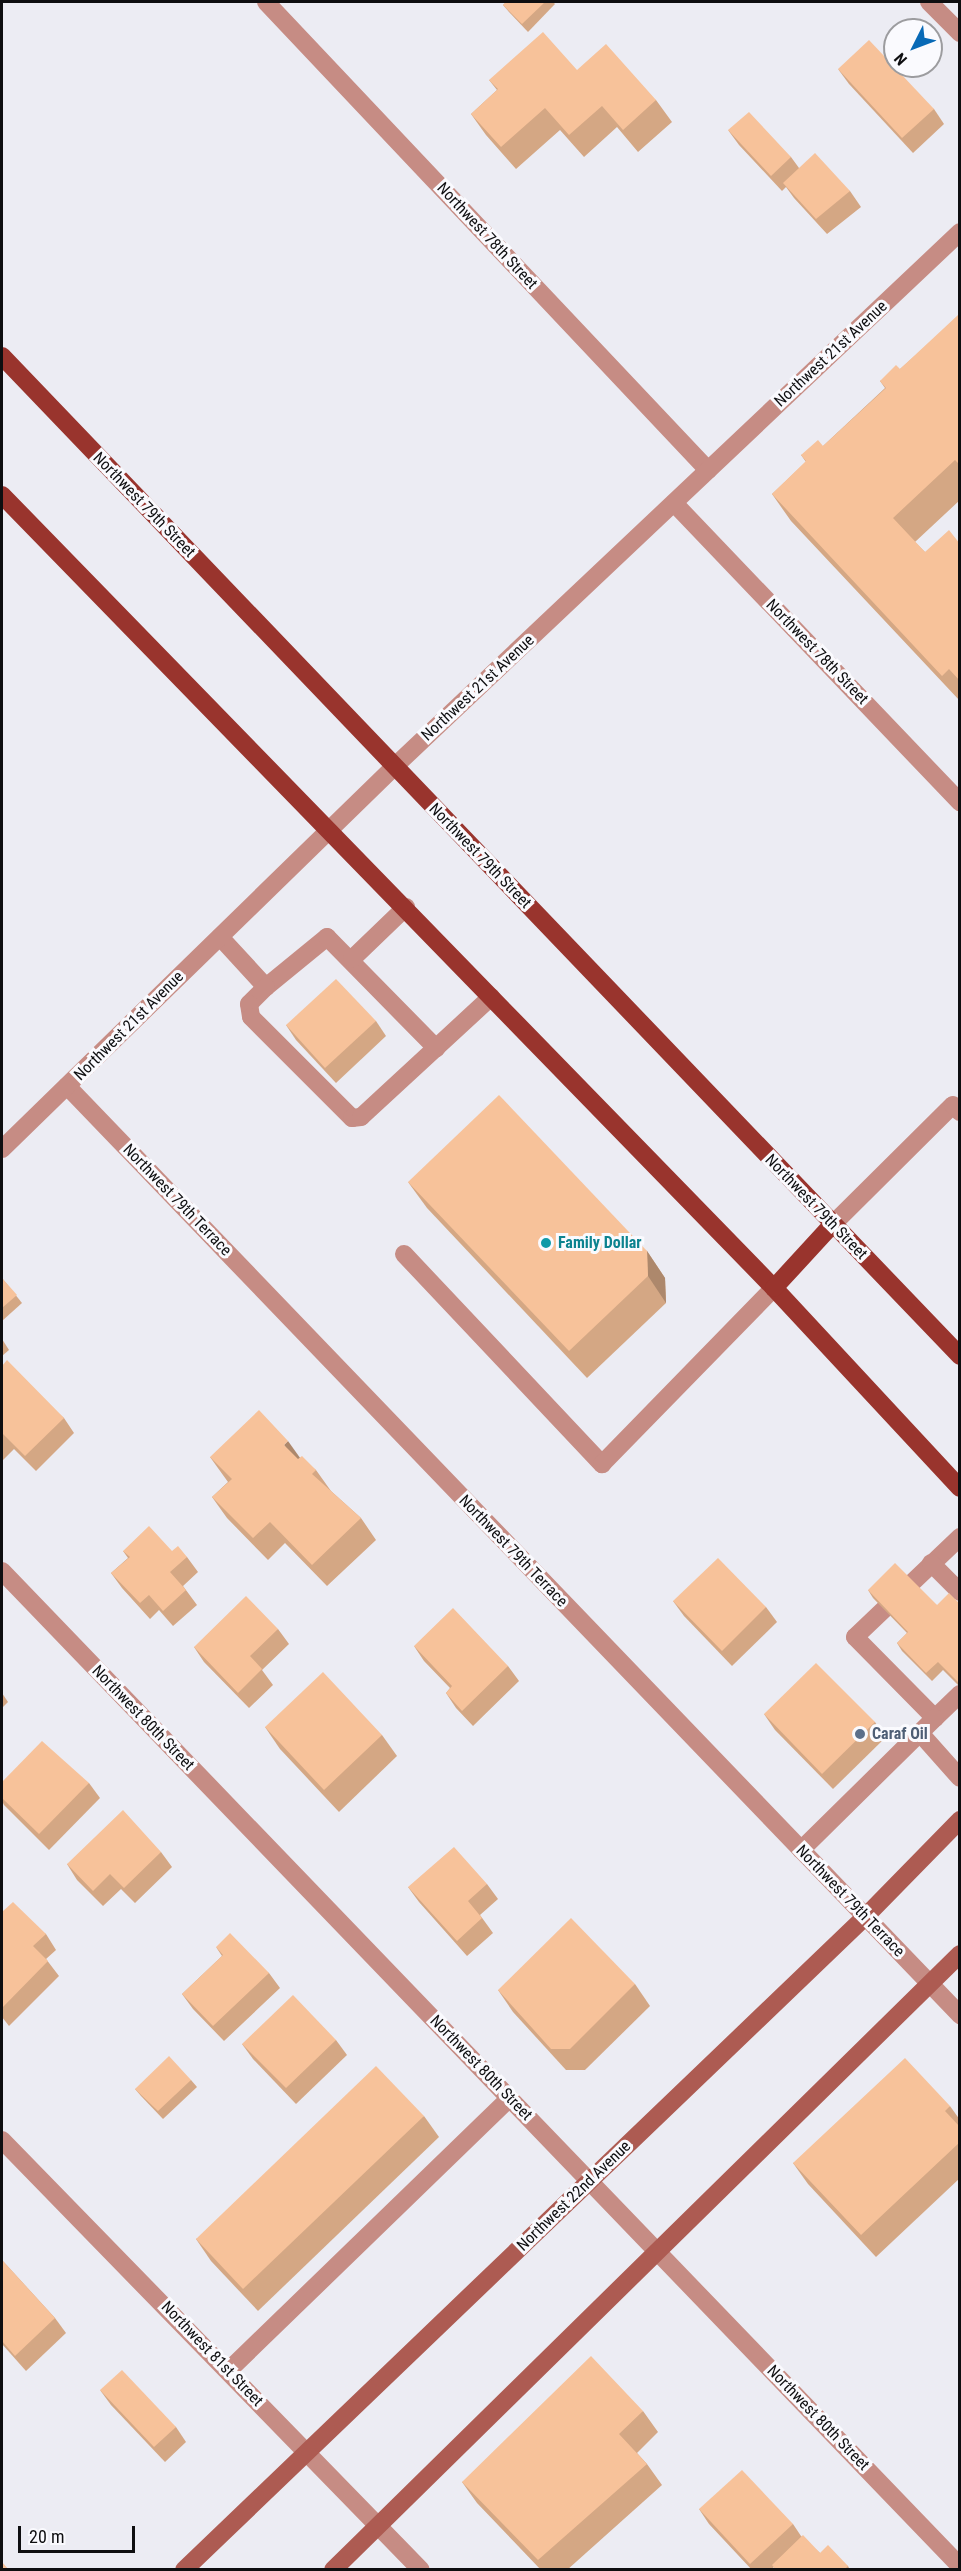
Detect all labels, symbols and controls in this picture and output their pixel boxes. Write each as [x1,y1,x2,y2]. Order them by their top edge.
north arrow [883,18,943,78]
text: N [890,49,911,69]
street label: Northwest 78th Street [433,179,541,293]
street label: Northwest 21st Avenue [771,297,891,411]
street label: Northwest 79th Street [89,448,199,562]
street label: Northwest 78th Street [762,595,872,709]
street label: Northwest 21st Avenue [418,631,538,745]
street label: Northwest 79th Street [425,799,535,913]
street label: Northwest 21st Avenue [70,967,188,1085]
street label: Northwest 79th Terrace [119,1140,235,1260]
street label: Northwest 79th Street [761,1150,871,1264]
place label: Family Dollar [558,1233,642,1253]
marker: Family Dollar [539,1236,553,1250]
street label: Northwest 79th Terrace [455,1491,571,1611]
street label: Northwest 80th Street [88,1661,198,1775]
place label: Caraf Oil [872,1724,928,1744]
marker: Caraf Oil [853,1727,867,1741]
street label: Northwest 79th Terrace [792,1841,908,1961]
street label: Northwest 80th Street [426,2011,536,2125]
street label: Northwest 22nd Avenue [513,2137,635,2255]
street label: Northwest 81st Street [157,2298,267,2410]
street label: Northwest 80th Street [763,2361,873,2475]
scale bar [21,2514,138,2552]
text: 20 m [29,2526,64,2547]

